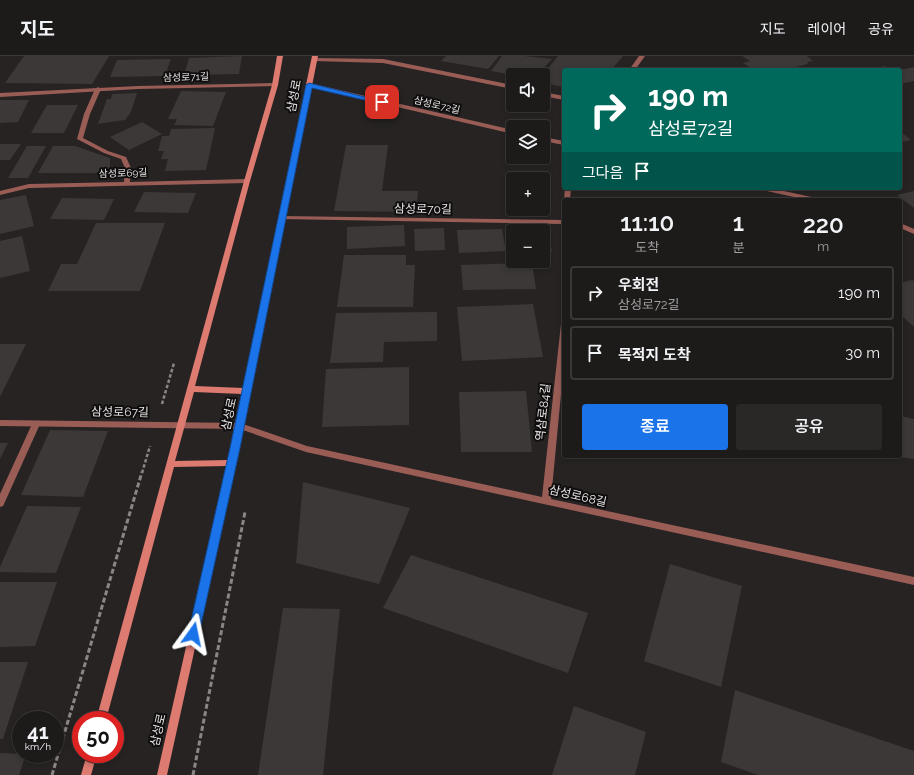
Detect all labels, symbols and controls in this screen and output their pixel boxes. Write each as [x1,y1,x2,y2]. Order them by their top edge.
text: 지도 [20,18,55,40]
text: 지도 [760,21,786,37]
text: 레이어 [808,21,846,37]
text: 공유 [868,21,894,37]
map controls [506,68,550,268]
button: sound [506,68,550,112]
street label: 삼성로71길 [163,71,209,83]
street label: 삼성로 [284,78,304,114]
text: 190 m [648,80,728,113]
icon: right [582,84,634,136]
pin [365,85,399,119]
icon: arrive [371,91,393,113]
street label: 삼성로72길 [413,94,461,116]
text: 삼성로72길 [648,118,733,139]
button: layers [506,120,550,164]
icon: arrive [631,160,653,182]
text: 그다음 [582,164,623,182]
street label: 삼성로69길 [98,167,148,179]
button: + [506,172,550,216]
street label: 삼성로70길 [394,201,452,217]
text: 11:10 [620,208,674,237]
text: 1 [733,208,744,237]
text: 220 [803,210,844,239]
button: − [506,224,550,268]
text: m [817,239,829,254]
text: 도착 [635,240,659,255]
text: 분 [732,240,744,255]
text: 우회전 [618,276,659,294]
icon: right [584,282,606,304]
text: 190 m [838,284,880,302]
text: 삼성로72길 [618,297,680,312]
icon: arrive [584,342,606,364]
text: 30 m [845,344,880,362]
text: 목적지 도착 [618,346,691,364]
street label: 역삼로84길 [533,383,553,441]
street label: 삼성로 [219,396,239,432]
street label: 삼성로67길 [91,404,149,420]
button: 종료 [582,404,728,450]
button: 공유 [736,404,882,450]
street label: 삼성로68길 [548,483,608,509]
position arrow [172,613,214,655]
speed limit sign: 50 [72,711,124,763]
street label: 삼성로 [147,712,169,748]
text: 41 [27,720,49,744]
text: km/h [25,741,51,752]

